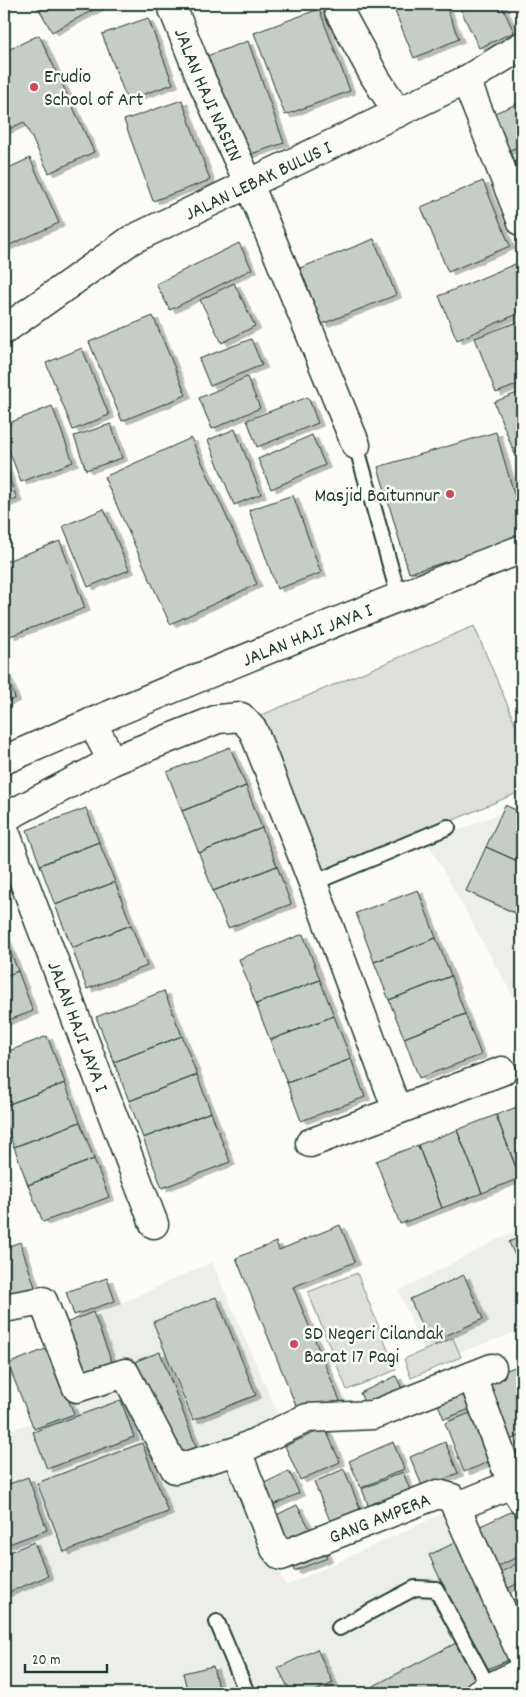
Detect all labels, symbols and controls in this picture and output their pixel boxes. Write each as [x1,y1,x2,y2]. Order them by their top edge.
street label: JALAN HAJI NASIIN [165,24,248,167]
place label: Erudio School of Art [44,64,143,115]
marker: Erudio School of Art [28,81,40,93]
street label: JALAN LEBAK BULUS I [181,135,337,229]
place label: Masjid Baitunnur [315,483,441,511]
marker: Masjid Baitunnur [444,488,456,500]
street label: JALAN HAJI JAYA I [238,598,377,675]
street label: JALAN HAJI JAYA I [38,958,114,1097]
place label: SD Negeri Cilandak Barat 17 Pagi [304,1321,444,1372]
marker: SD Negeri Cilandak Barat 17 Pagi [288,1338,300,1350]
street label: GANG AMPERA [325,1487,435,1553]
scale bar [25,1642,108,1674]
text: 20 m [32,1650,60,1672]

